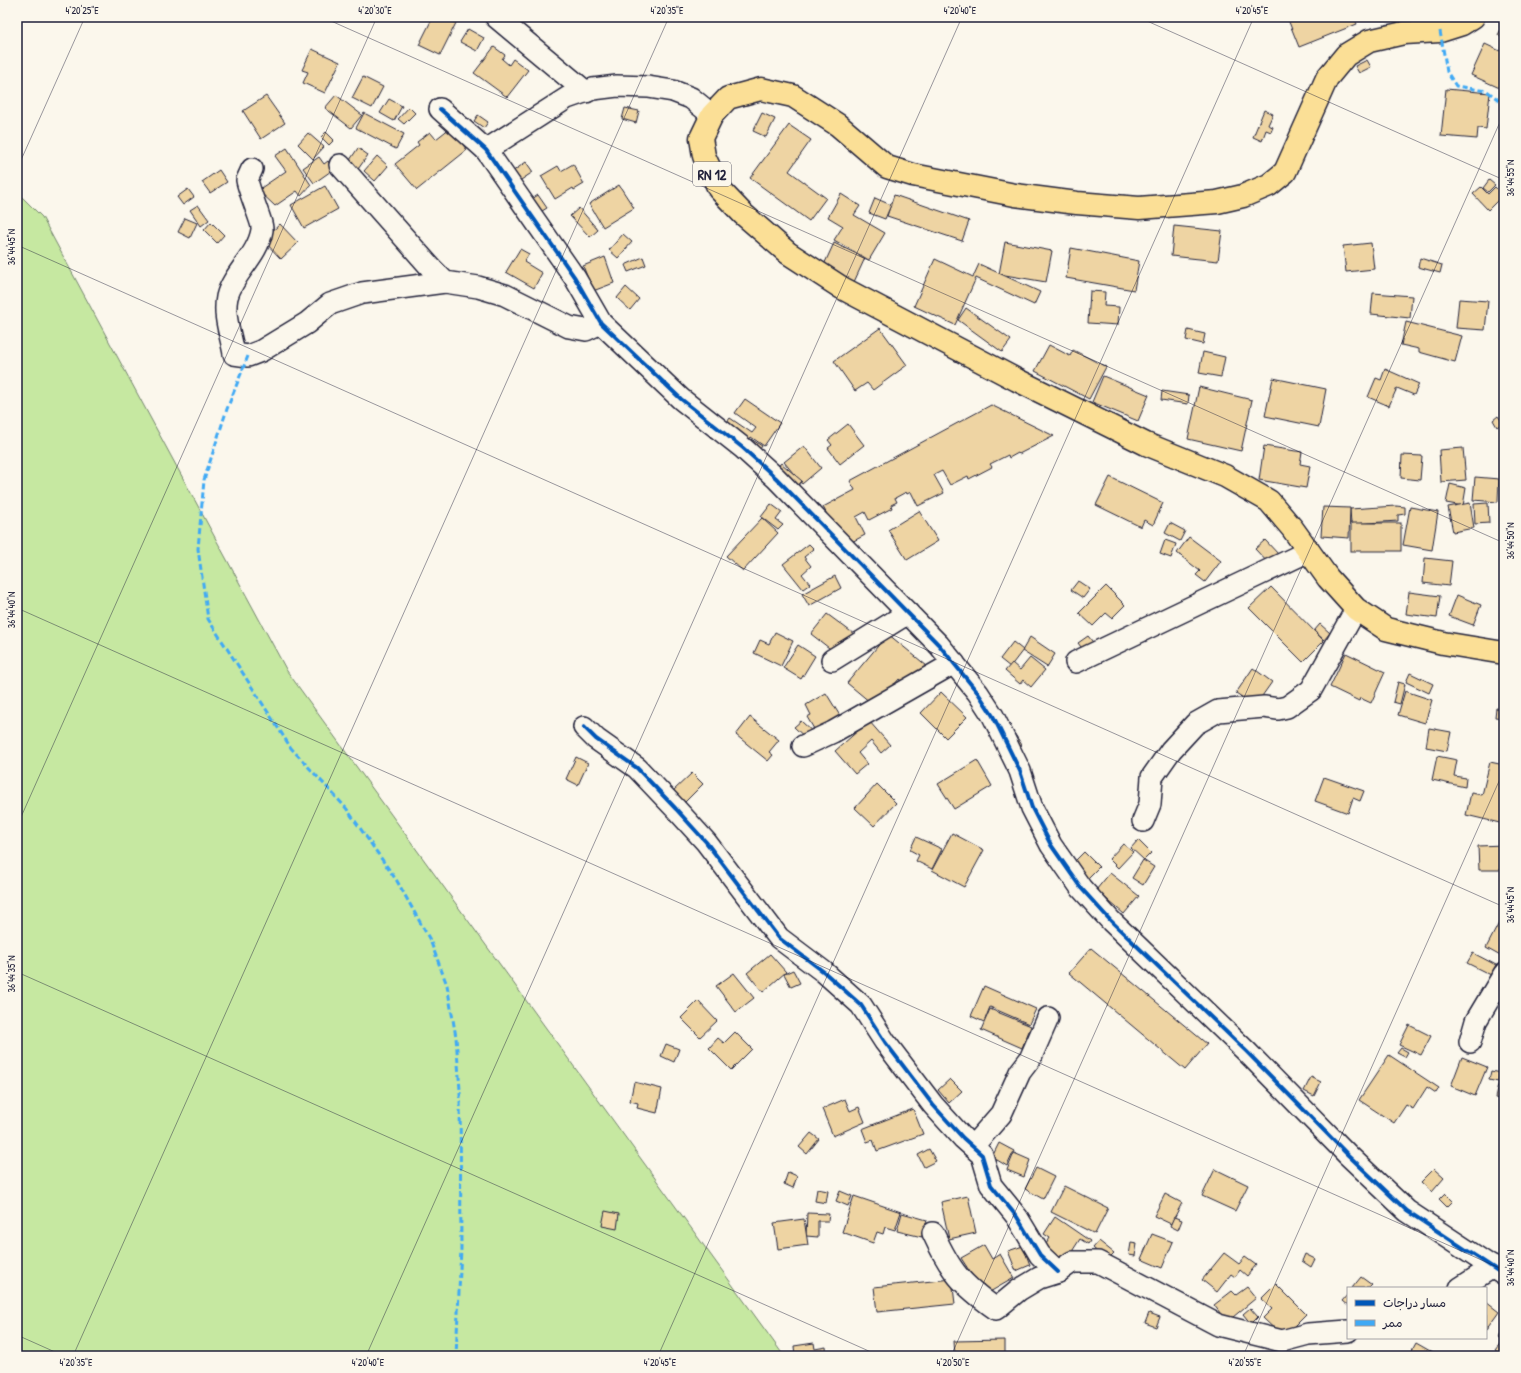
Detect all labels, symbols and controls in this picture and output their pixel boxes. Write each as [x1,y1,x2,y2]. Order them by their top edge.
text: 4°20'25"E [65,4,99,17]
text: 4°20'30"E [358,4,392,17]
text: 4°20'35"E [650,4,684,17]
text: 4°20'40"E [944,4,977,17]
text: 4°20'45"E [1236,4,1269,17]
text: 36°44'55"N [1504,160,1517,196]
road number: RN 12 [693,162,731,186]
text: 36°44'45"N [5,229,18,265]
text: 36°44'50"N [1504,523,1517,560]
text: 36°44'40"N [5,592,18,628]
text: 36°44'45"N [1504,887,1517,923]
text: 36°44'35"N [5,956,18,993]
text: 36°44'40"N [1504,1250,1517,1286]
legend [1347,1287,1487,1339]
text: مسار دراجات [1383,1294,1446,1311]
text: ممر [1382,1314,1402,1331]
text: 4°20'35"E [59,1356,93,1369]
text: 4°20'40"E [352,1356,385,1369]
text: 4°20'45"E [644,1356,677,1369]
text: 4°20'50"E [936,1356,970,1369]
text: 4°20'55"E [1229,1356,1262,1369]

